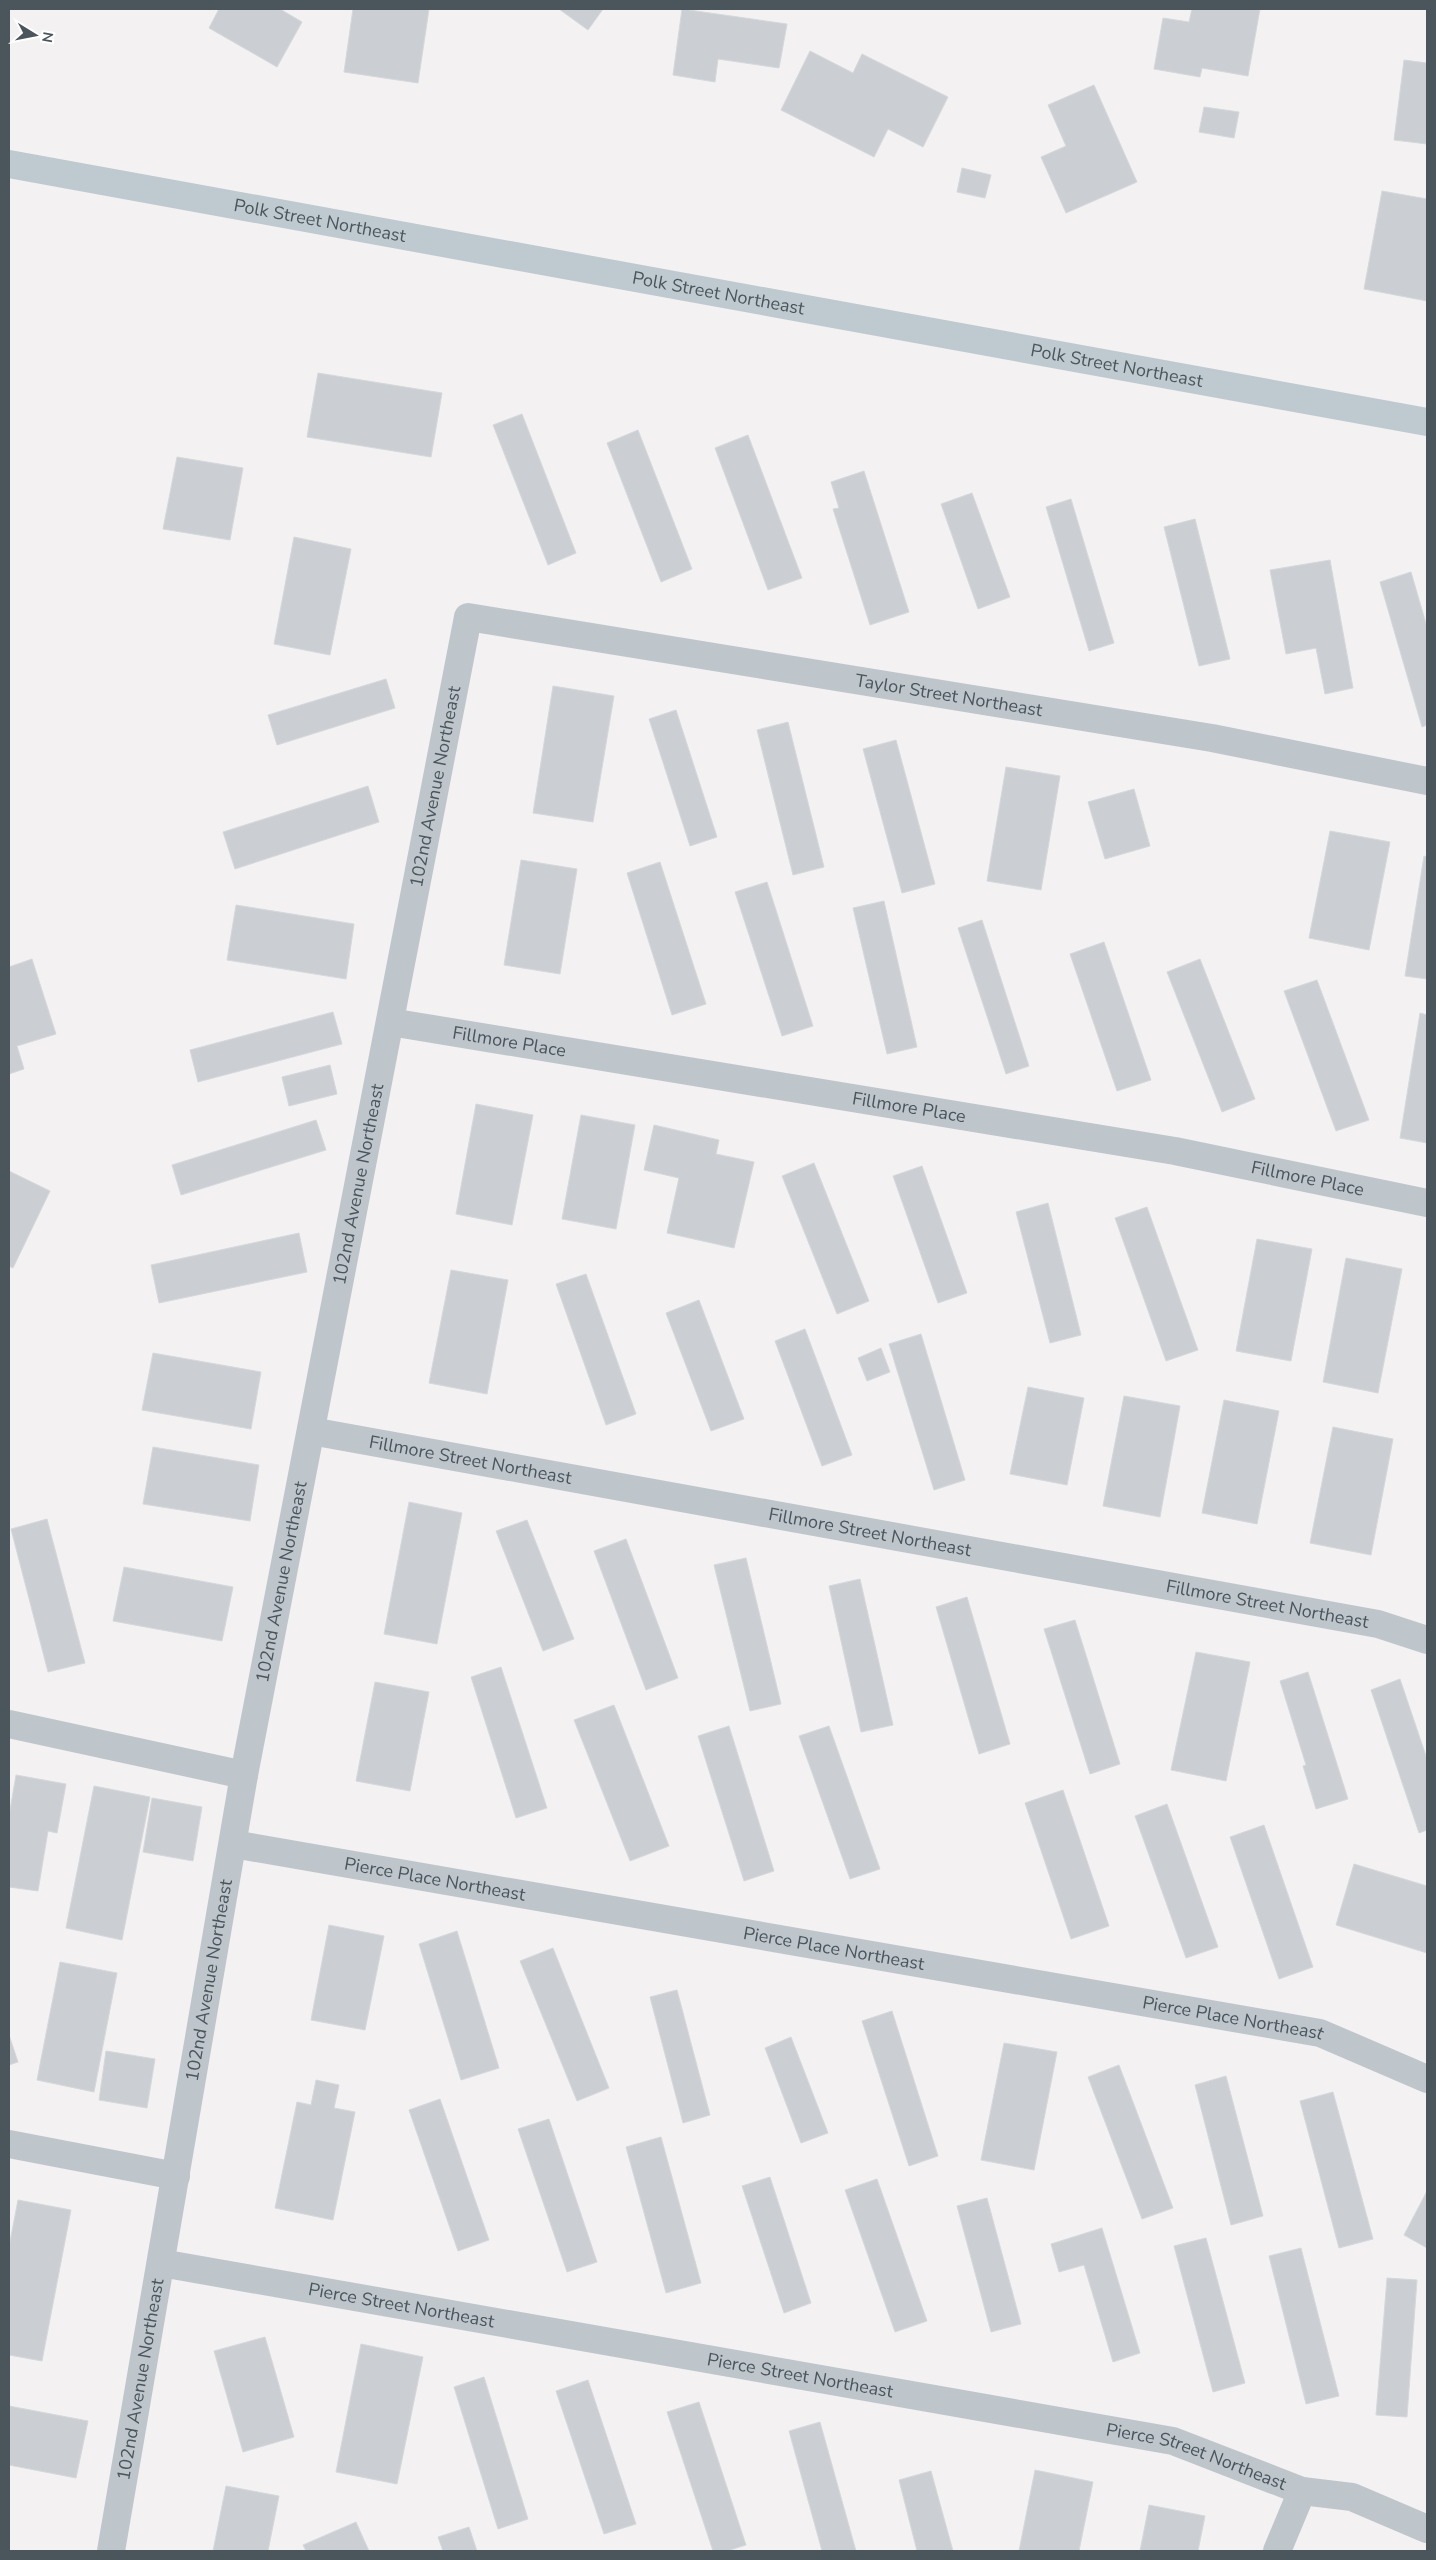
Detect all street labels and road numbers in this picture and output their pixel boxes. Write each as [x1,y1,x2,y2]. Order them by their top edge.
street label: Polk Street Northeast [232,193,409,248]
street label: Polk Street Northeast [630,266,807,321]
street label: Polk Street Northeast [1029,338,1206,393]
street label: Taylor Street Northeast [854,668,1045,722]
street label: 102nd Avenue Northeast [404,683,467,889]
street label: Fillmore Place [451,1020,568,1063]
street label: 102nd Avenue Northeast [327,1081,390,1287]
street label: Fillmore Place [850,1086,968,1128]
street label: Fillmore Place [1249,1155,1366,1202]
street label: Fillmore Street Northeast [367,1430,574,1490]
street label: 102nd Avenue Northeast [250,1479,313,1685]
street label: Fillmore Street Northeast [767,1502,974,1562]
street label: Fillmore Street Northeast [1164,1574,1371,1634]
street label: Pierce Place Northeast [343,1852,528,1907]
street label: 102nd Avenue Northeast [180,1877,238,2083]
street label: Pierce Place Northeast [742,1921,927,1976]
street label: Pierce Place Northeast [1141,1990,1328,2046]
street label: 102nd Avenue Northeast [111,2276,170,2482]
street label: Pierce Street Northeast [306,2277,497,2334]
street label: Pierce Street Northeast [705,2347,896,2404]
street label: Pierce Street Northeast [1104,2417,1291,2496]

